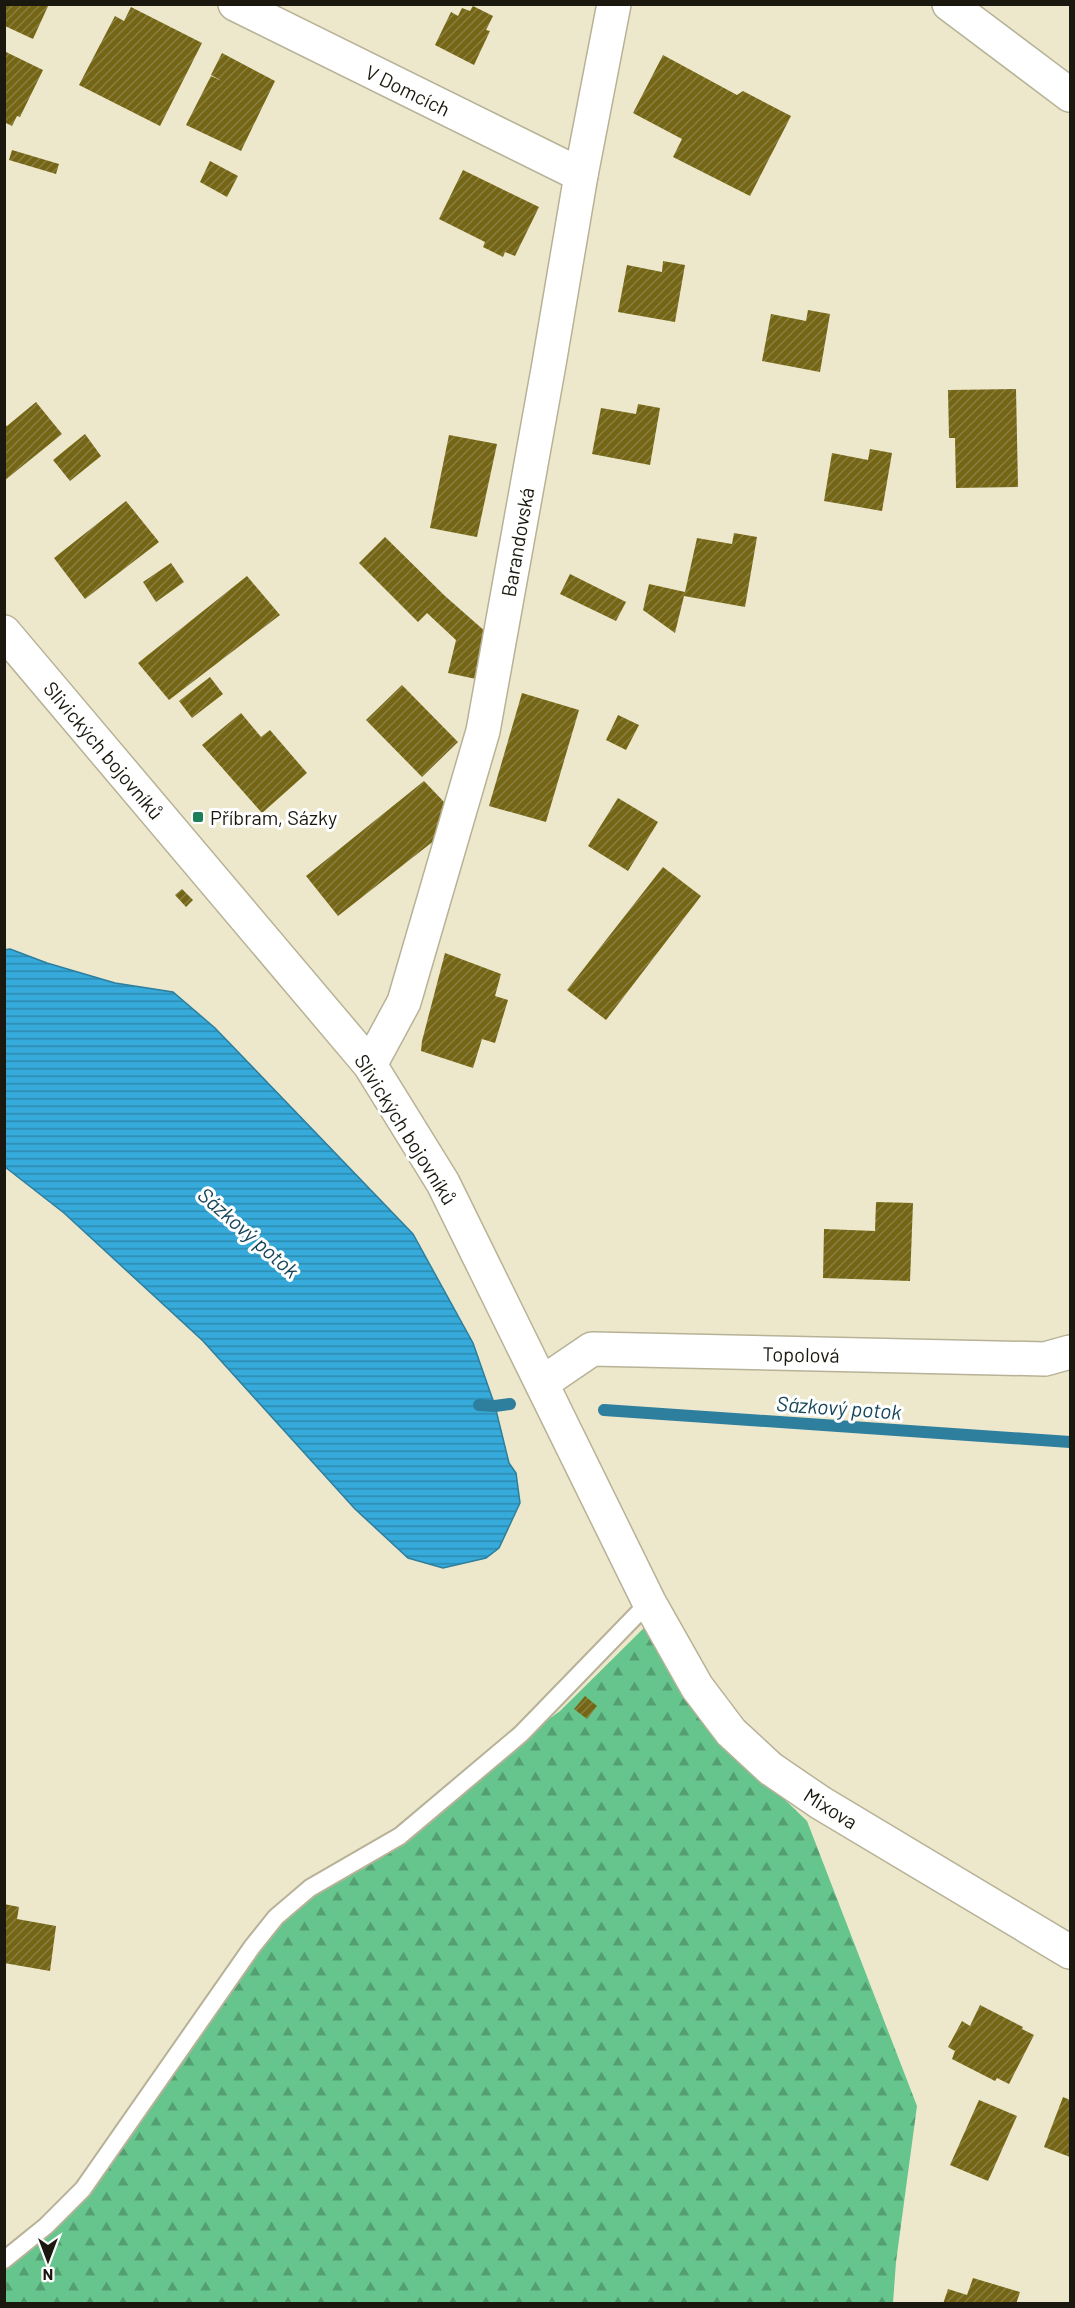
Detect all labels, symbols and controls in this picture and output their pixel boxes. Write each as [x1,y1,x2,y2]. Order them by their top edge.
street label: V Domcích [362,59,454,121]
street label: Barandovská [496,485,538,599]
street label: Slivických bojovníků [39,676,169,824]
place label: Příbram, Sázky [210,805,337,829]
marker: Příbram, Sázky [191,810,205,824]
street label: Slivických bojovníků [350,1049,462,1209]
water label: Sázkový potok [193,1181,305,1283]
street label: Topolová [762,1341,840,1367]
water label: Sázkový potok [776,1390,903,1424]
street label: Mixova [800,1782,862,1834]
north arrow [18,2230,78,2290]
text: N [43,2266,53,2285]

